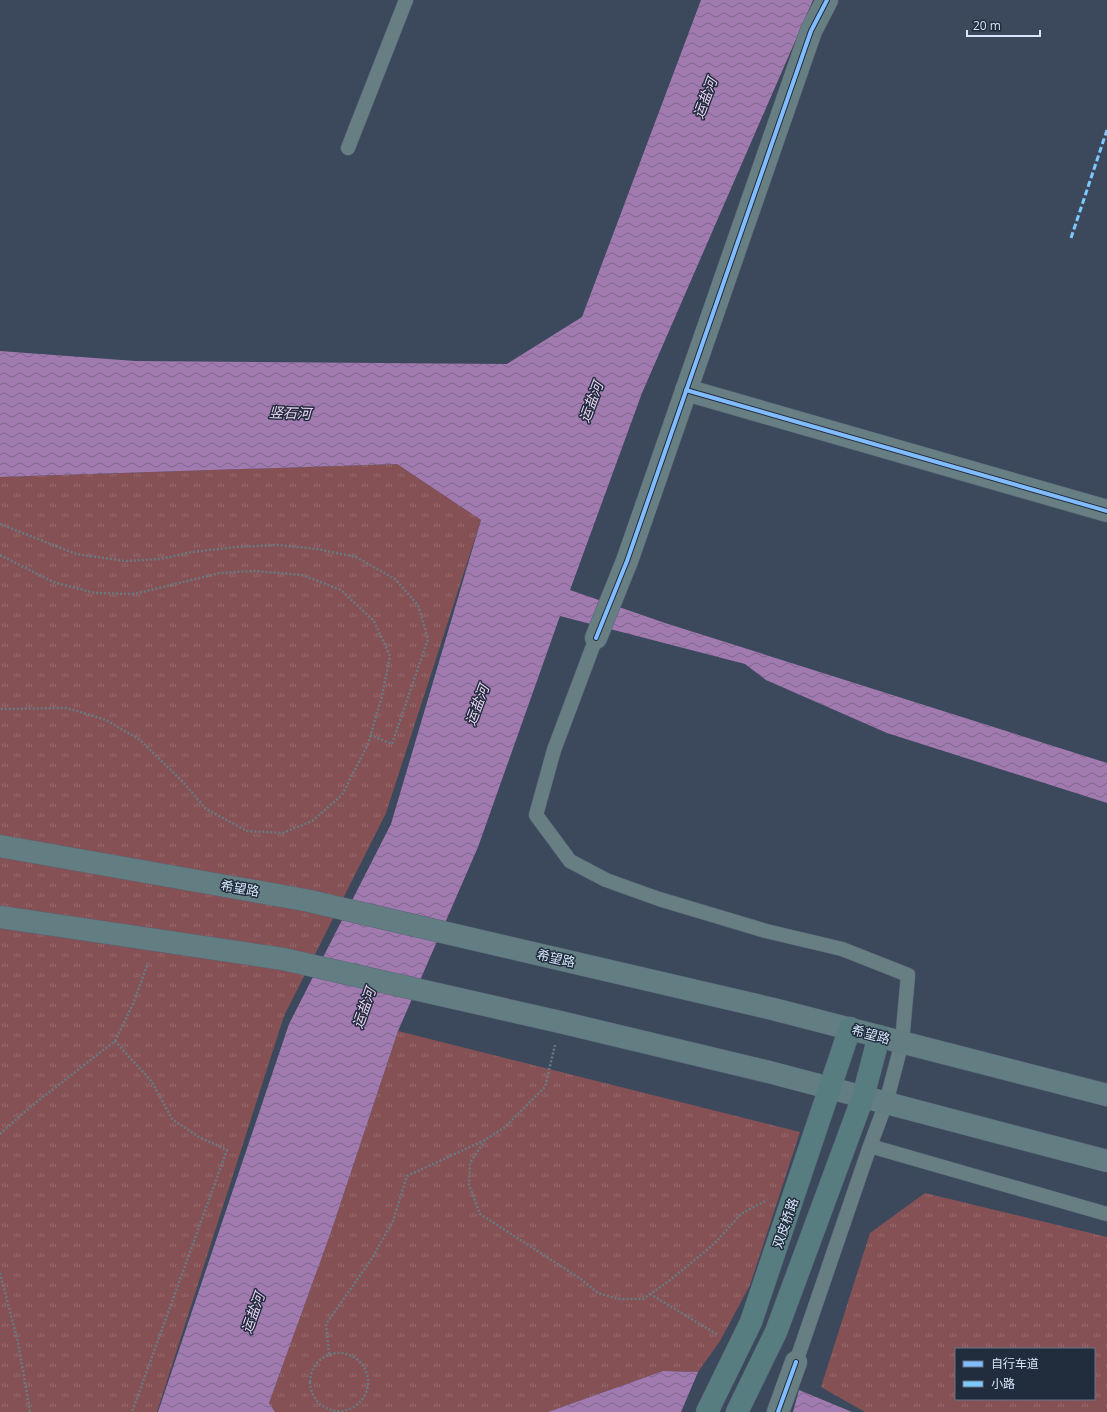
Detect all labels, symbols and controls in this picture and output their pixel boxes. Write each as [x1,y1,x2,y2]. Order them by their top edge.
scale bar [967,12,1040,38]
text: 20 m [973,17,1001,34]
water label: 运盐河 [688,72,722,121]
water label: 运盐河 [574,376,608,425]
water label: 竖石河 [269,402,314,423]
water label: 运盐河 [460,679,494,728]
street label: 希望路 [219,876,261,900]
street label: 希望路 [535,945,577,971]
water label: 运盐河 [347,982,381,1031]
street label: 希望路 [850,1020,892,1048]
street label: 双皮桥路 [768,1195,802,1251]
water label: 运盐河 [236,1287,270,1336]
legend [955,1348,1095,1400]
text: 自行车道 [991,1355,1039,1372]
text: 小路 [991,1375,1015,1392]

